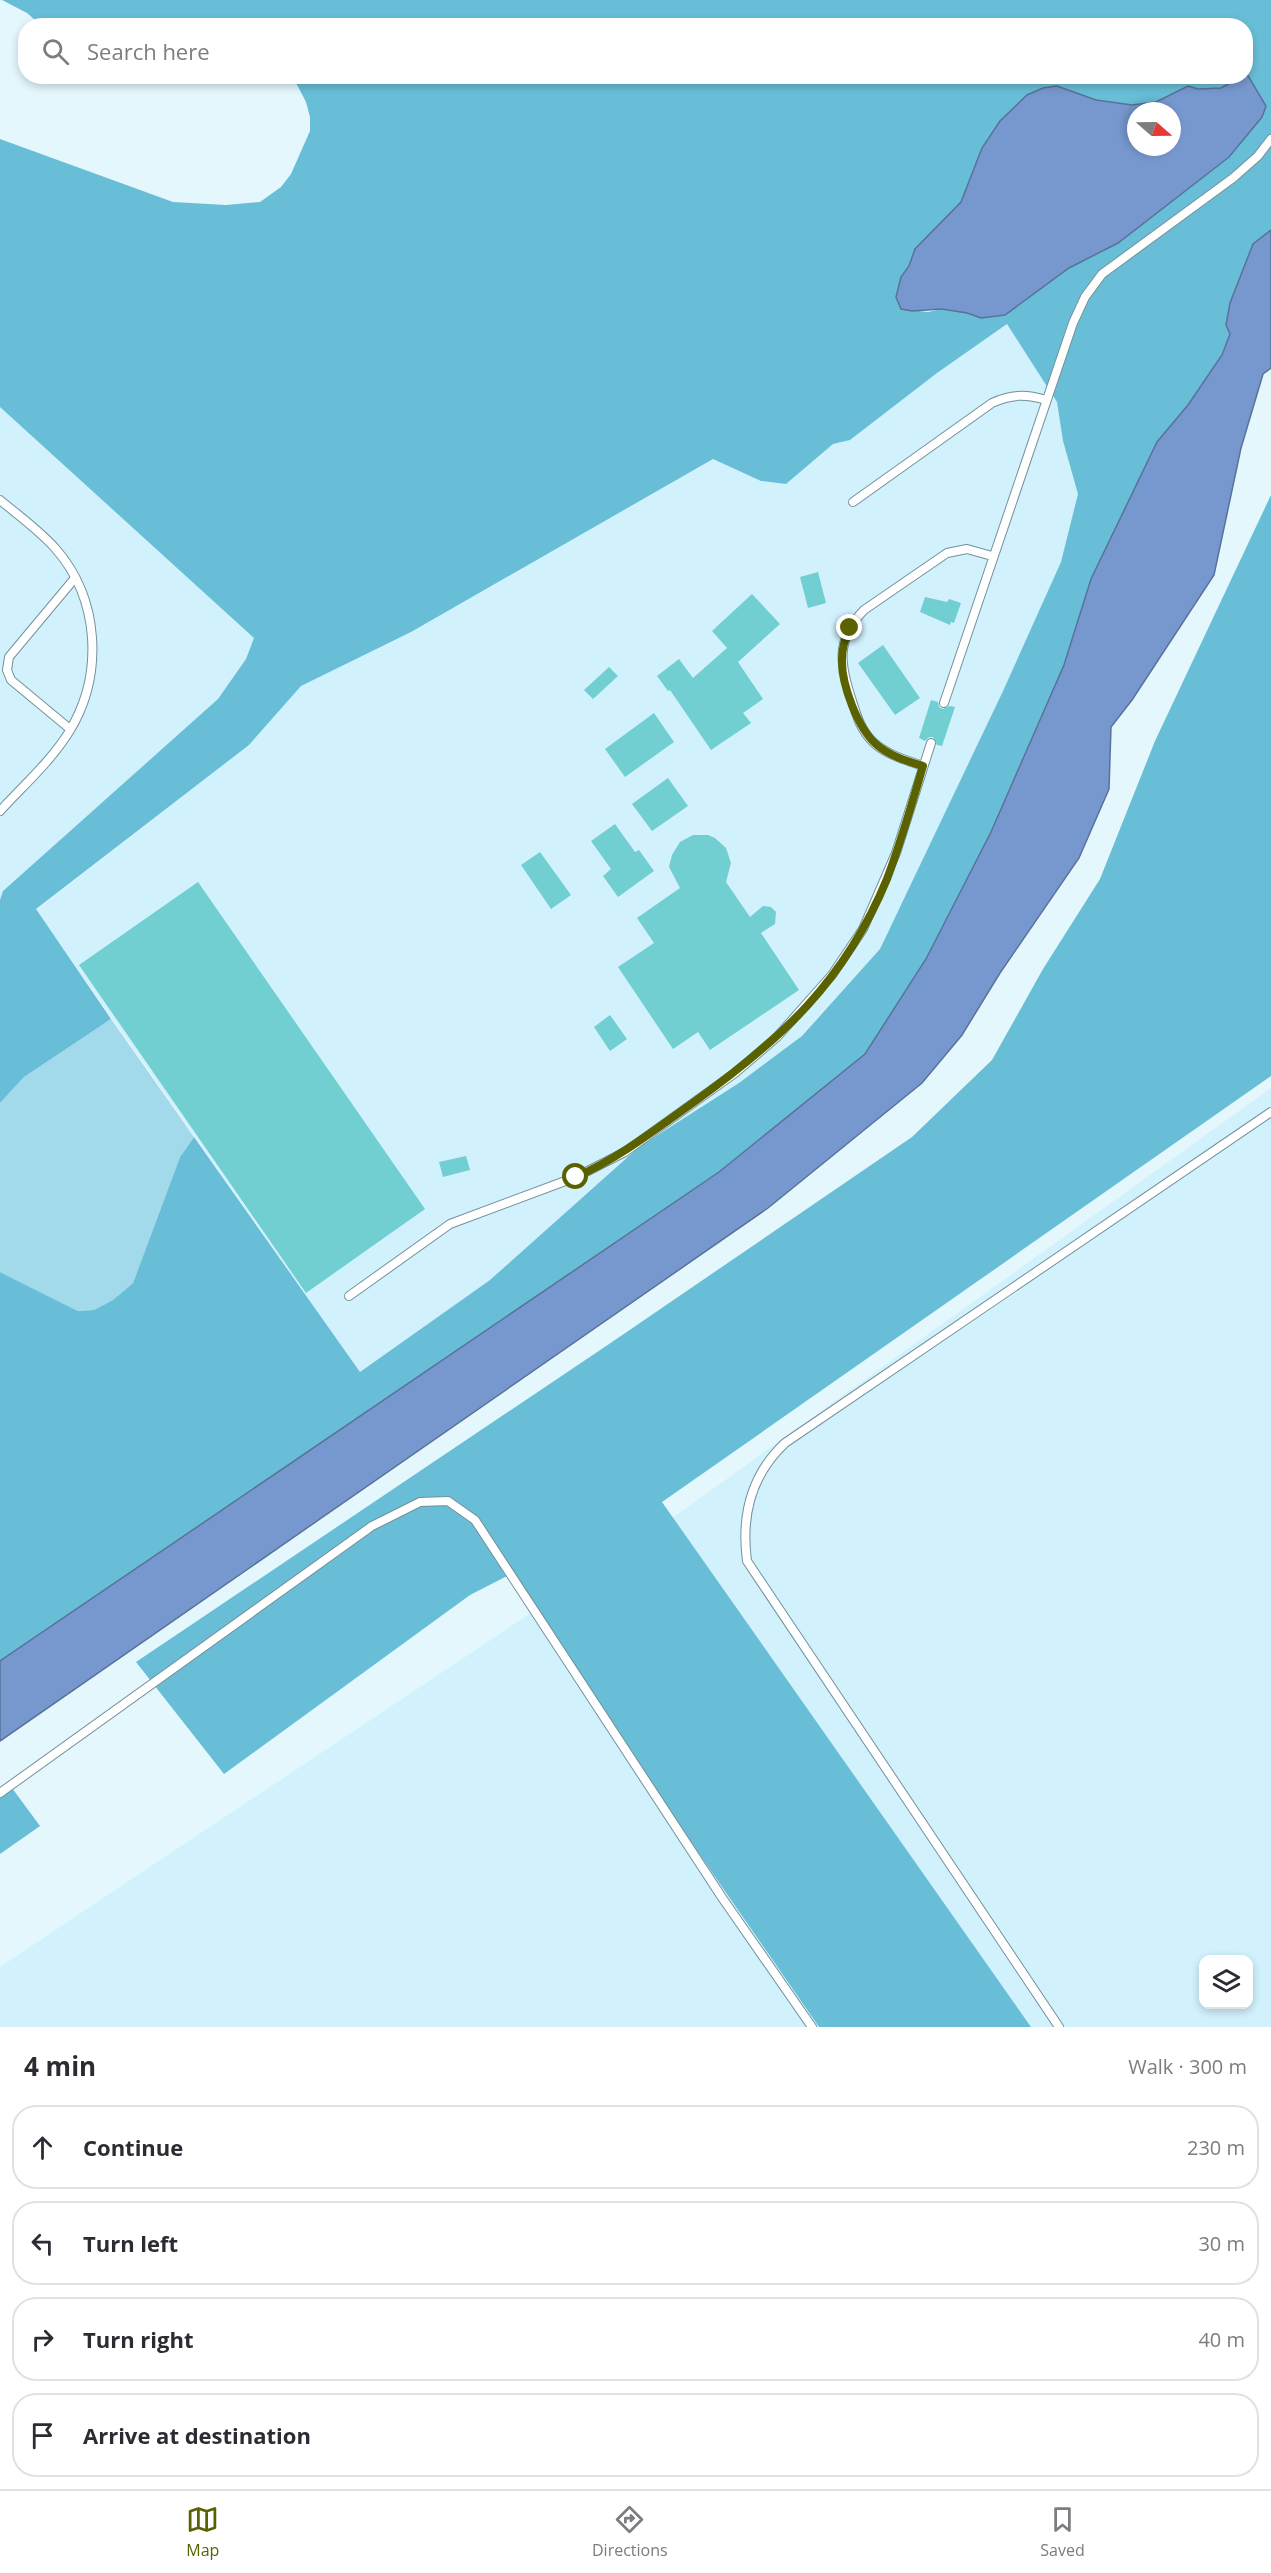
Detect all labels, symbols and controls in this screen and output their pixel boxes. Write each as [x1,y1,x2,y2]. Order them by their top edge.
search box [18,18,1253,84]
icon: search [39,35,72,68]
text: Search here [87,36,210,66]
north arrow [1127,102,1181,156]
route end [836,614,862,640]
route start [562,1163,588,1189]
map controls [1199,1955,1253,2009]
button: layers [1199,1955,1253,2009]
text: 4 min [24,2048,96,2084]
text: Walk · 300 m [1128,2053,1247,2080]
icon: ahead [26,2131,59,2164]
text: Continue [83,2132,183,2162]
text: 230 m [1187,2134,1245,2161]
icon: left [26,2227,59,2260]
text: Turn left [83,2228,178,2258]
text: 30 m [1198,2230,1245,2257]
icon: right [26,2323,59,2356]
text: Turn right [83,2324,194,2354]
text: 40 m [1198,2326,1245,2353]
icon: arrive [26,2419,59,2452]
text: Arrive at destination [83,2420,311,2450]
tab: Map [186,2503,219,2561]
tab: Directions [592,2503,668,2561]
tab: Saved [1040,2503,1085,2561]

